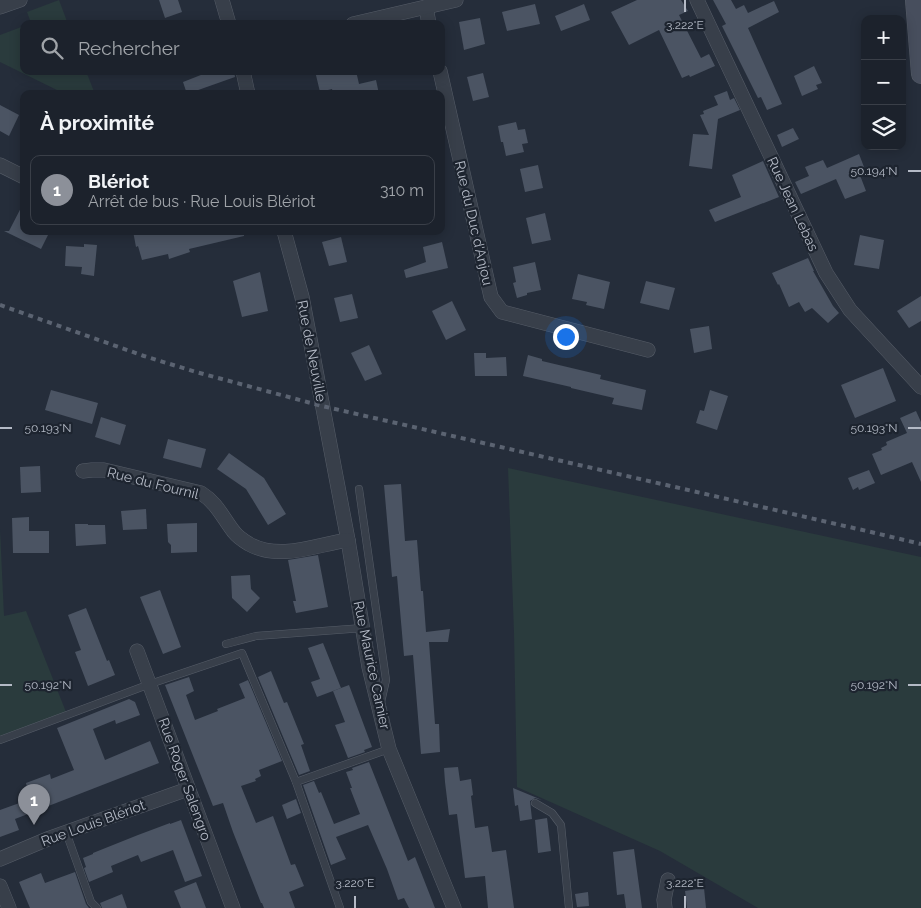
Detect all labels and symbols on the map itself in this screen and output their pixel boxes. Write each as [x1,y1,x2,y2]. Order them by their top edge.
text: 3.222°E [666,18,704,32]
street label: Rue Jean Lebas [764,154,822,254]
street label: Rue du Duc d'Anjou [452,159,496,287]
text: 50.194°N [850,164,898,178]
street label: Rue de Neuville [294,299,330,403]
your location [553,324,579,350]
text: 50.193°N [25,421,71,435]
text: 50.193°N [851,421,897,435]
street label: Rue du Fournil [105,464,201,502]
street label: Rue Maurice Camier [351,599,393,731]
text: 50.192°N [25,678,71,692]
text: 50.192°N [851,678,897,692]
street label: Rue Roger Salengro [155,715,215,843]
pin: 1 [18,784,50,825]
street label: Rue Louis Blériot [39,797,147,849]
text: 3.220°E [336,876,374,890]
text: 3.222°E [666,876,704,890]

